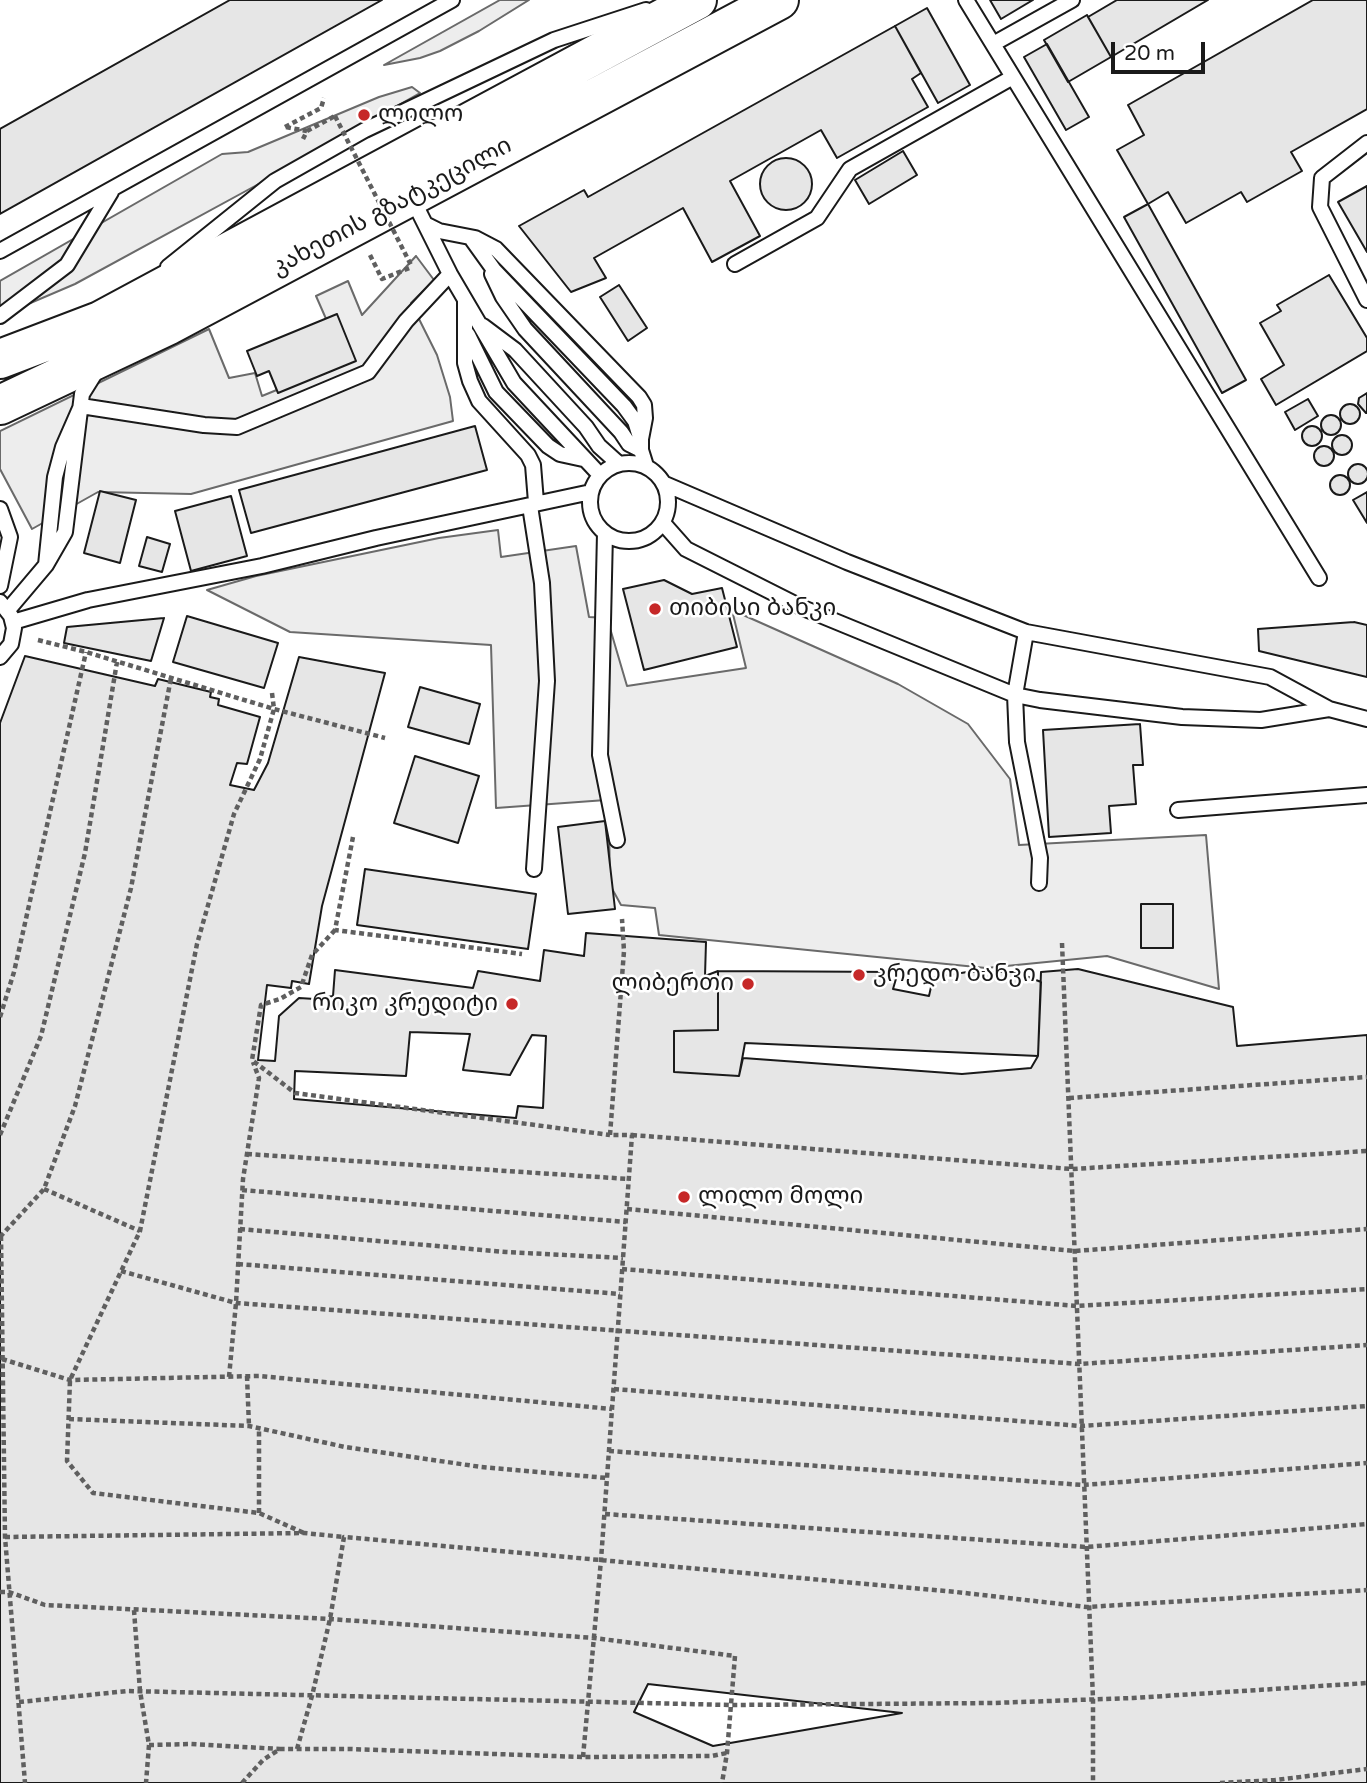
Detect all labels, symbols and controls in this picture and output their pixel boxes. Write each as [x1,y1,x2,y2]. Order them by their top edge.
scale bar [1115,28,1210,72]
text: 20 m [1124,41,1175,66]
place label: ლილო [378,101,463,129]
marker: ლილო [356,107,372,123]
street label: კახეთის გზატკეცილი [267,131,517,283]
place label: თიბისი ბანკი [669,595,836,623]
marker: თიბისი ბანკი [647,601,663,617]
place label: კრედო ბანკი [873,961,1036,989]
marker: კრედო ბანკი [851,967,867,983]
place label: ლიბერთი [612,970,734,998]
marker: ლიბერთი [740,976,756,992]
place label: რიკო კრედიტი [312,990,498,1018]
marker: რიკო კრედიტი [504,996,520,1012]
place label: ლილო მოლი [698,1183,863,1211]
marker: ლილო მოლი [676,1189,692,1205]

